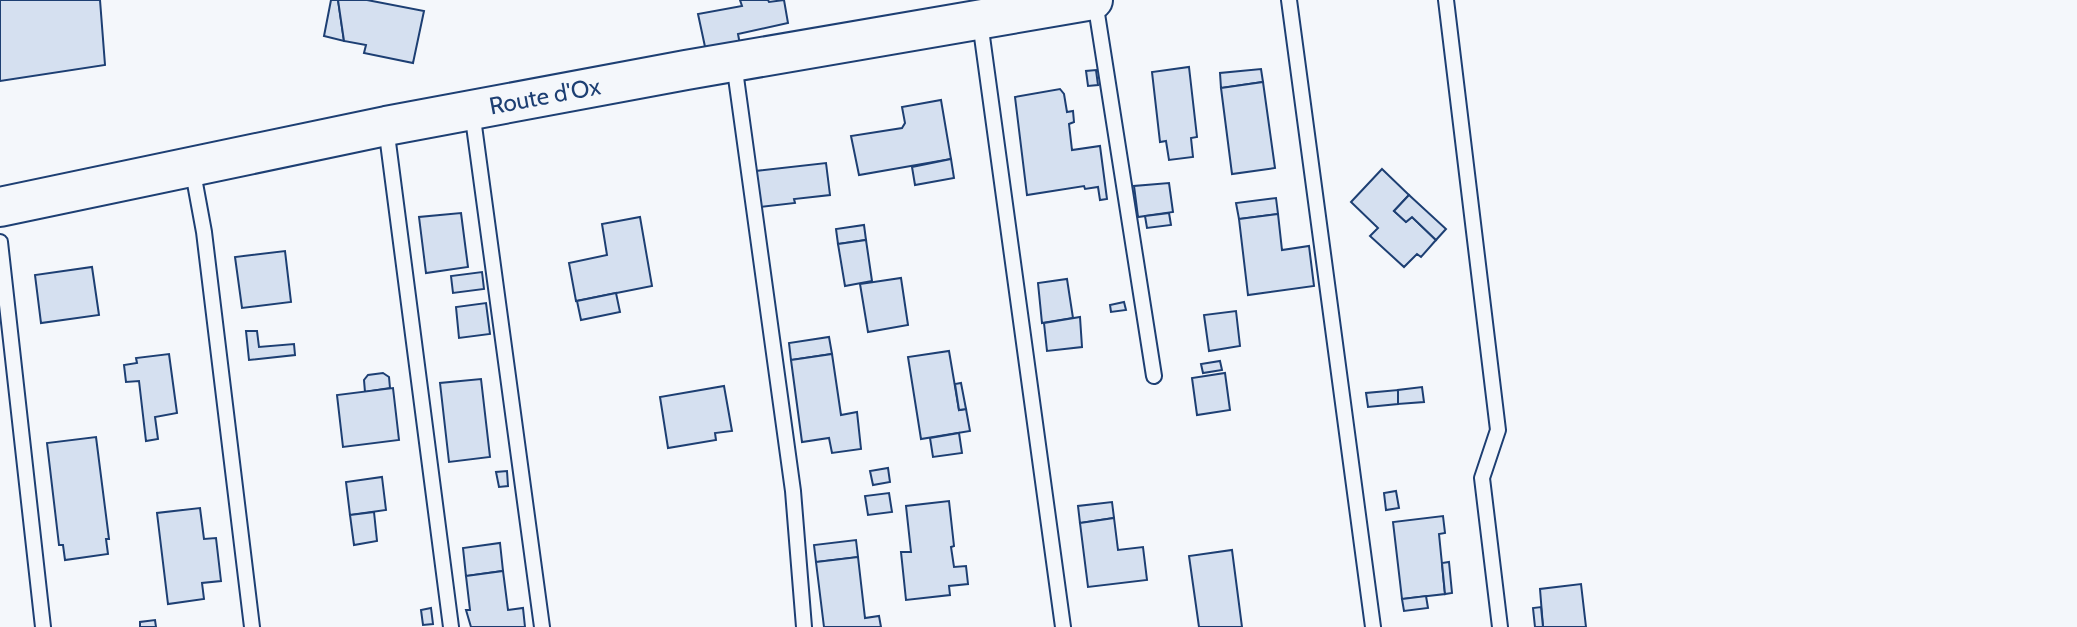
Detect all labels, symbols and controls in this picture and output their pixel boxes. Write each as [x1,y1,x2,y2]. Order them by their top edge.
street label: Route d'Ox [487,71,603,120]

